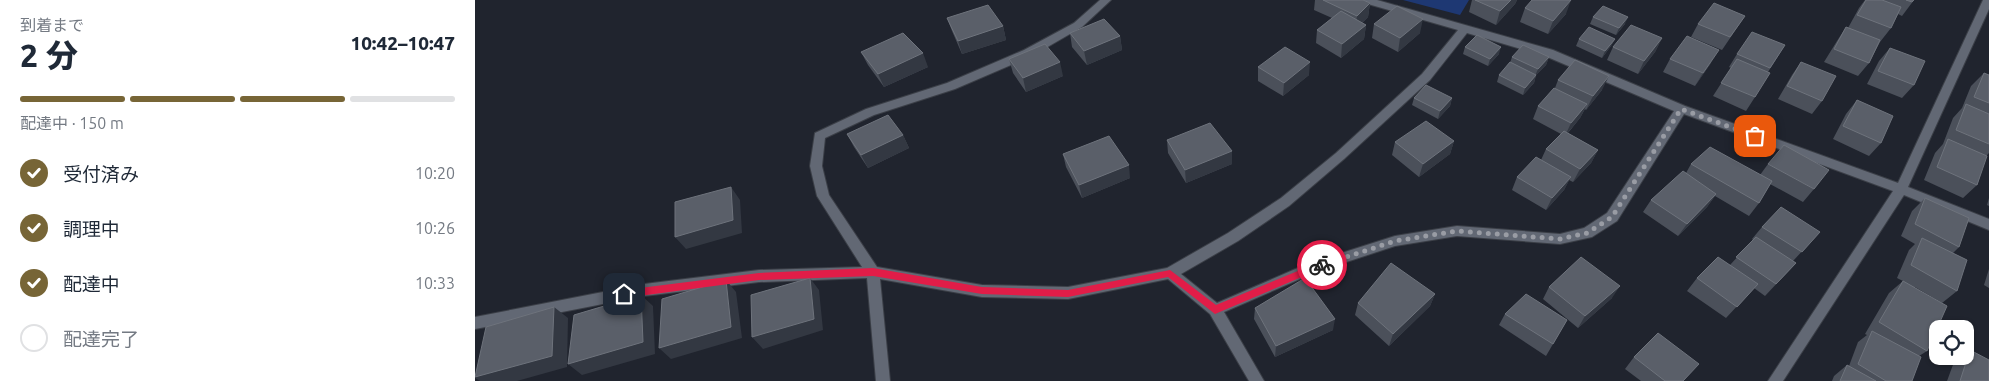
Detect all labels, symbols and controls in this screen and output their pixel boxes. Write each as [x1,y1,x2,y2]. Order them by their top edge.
text: 到着まで [20,16,84,34]
text: 10:42–10:47 [350,32,455,54]
text: 2 分 [20,37,78,73]
text: 配達中 · 150 m [20,114,124,132]
pin [1734,115,1776,157]
icon: bag [1741,122,1769,150]
icon: check [20,159,48,187]
text: 受付済み [63,163,139,185]
text: 10:20 [415,164,455,182]
icon: check [20,214,48,242]
text: 調理中 [63,218,120,240]
text: 10:26 [415,219,455,237]
courier [1297,240,1347,290]
icon: bike [1308,251,1336,279]
icon: check [20,269,48,297]
text: 配達中 [63,273,120,295]
pin [603,273,645,315]
text: 10:33 [415,274,455,292]
icon: home [610,280,638,308]
map controls [1929,320,1974,365]
button: locate [1929,320,1974,365]
text: 配達完了 [63,328,139,350]

